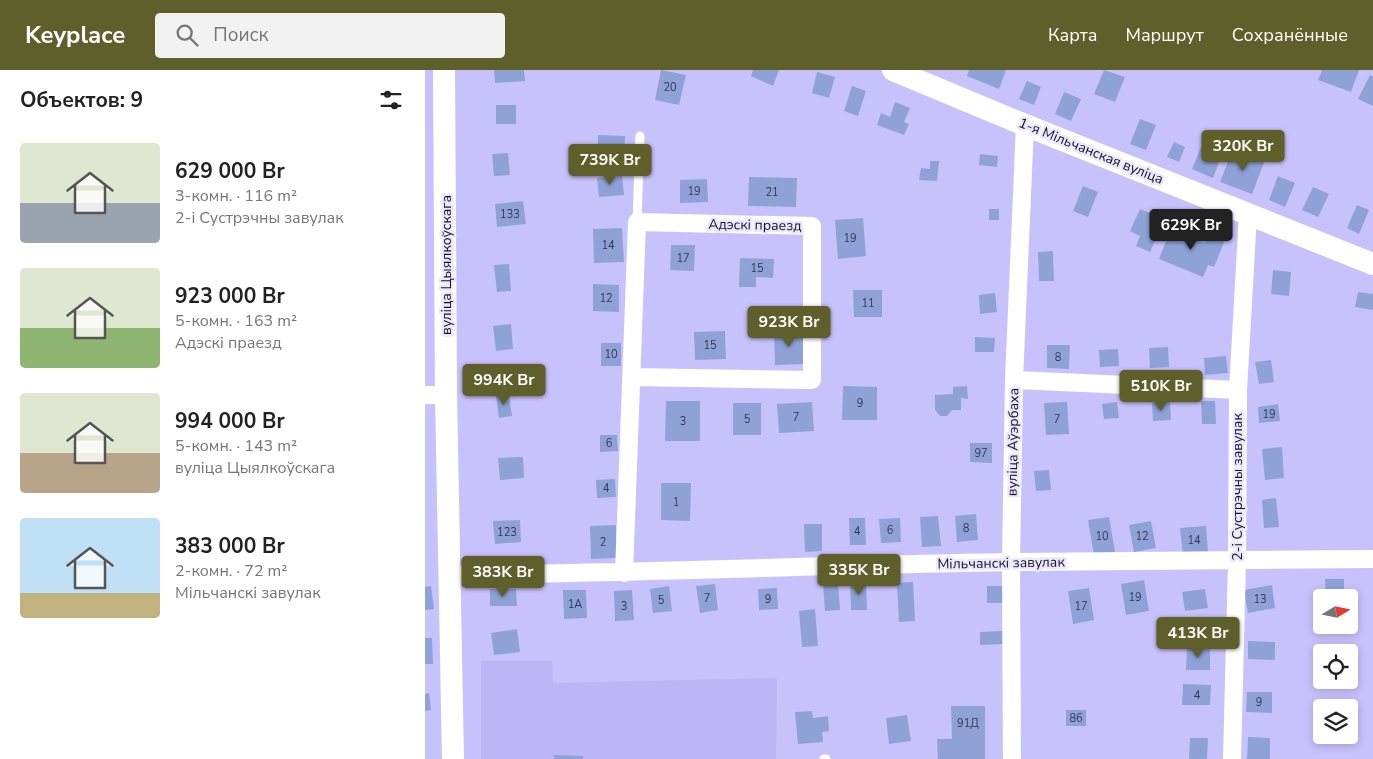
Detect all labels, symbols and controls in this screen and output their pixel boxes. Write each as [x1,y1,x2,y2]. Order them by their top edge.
search box [155,13,505,58]
text: Keyplace [25,19,125,51]
icon: search [173,21,201,49]
text: Поиск [213,22,269,48]
text: Карта [1048,23,1098,47]
text: Маршрут [1126,23,1204,47]
text: Сохранённые [1232,23,1348,47]
house number: 20 [663,80,677,95]
text: Объектов: 9 [20,86,143,114]
icon: filters [377,86,405,114]
street label: 1-я Мільчанская вуліца [1016,113,1166,189]
pin: 320K Br [1197,129,1289,172]
text: 320K Br [1212,135,1274,157]
pin: 739K Br [564,144,656,186]
text: 739K Br [579,149,641,171]
text: 629 000 Br [175,157,285,185]
icon: home [60,163,120,223]
house number: 19 [687,184,701,199]
text: 3-комн. · 116 m² [175,185,297,207]
house number: 21 [765,185,779,200]
street label: вуліца Цыялкоўскага [437,195,456,335]
text: 2-і Сустрэчны завулак [175,207,344,229]
house number: 133 [500,207,520,222]
pin: 629K Br [1145,208,1237,251]
text: 629K Br [1160,214,1222,236]
street label: Адэскі праезд [708,215,802,235]
house number: 19 [843,231,857,246]
house number: 14 [601,238,615,253]
house number: 17 [676,251,690,266]
house number: 15 [750,261,764,276]
text: 923 000 Br [175,282,285,310]
icon: home [60,288,120,348]
house number: 12 [599,291,613,306]
house number: 11 [861,296,875,311]
pin: 923K Br [743,306,835,348]
text: 5-комн. · 163 m² [175,310,297,332]
text: 923K Br [758,311,820,333]
text: Адэскі праезд [175,332,282,354]
house number: 15 [703,338,717,353]
house number: 10 [604,347,618,362]
house number: 8 [1055,350,1062,365]
pin: 994K Br [458,364,550,406]
text: 994K Br [473,369,535,391]
pin: 510K Br [1115,370,1207,412]
text: 510K Br [1130,375,1192,397]
street label: вуліца Аўэрбаха [1003,388,1023,496]
house number: 9 [857,396,863,411]
text: 994 000 Br [175,407,285,435]
house number: 19 [1262,407,1276,422]
house number: 7 [793,410,799,425]
house number: 5 [744,412,751,427]
house number: 7 [1054,412,1060,427]
icon: home [60,413,120,473]
street label: 2-і Сустрэчны завулак [1228,413,1247,561]
house number: 3 [680,414,686,429]
text: 5-комн. · 143 m² [175,435,297,457]
house number: 6 [606,436,613,451]
house number: 97 [974,446,988,461]
text: вуліца Цыялкоўскага [175,457,335,479]
house number: 4 [603,481,610,496]
house number: 1 [673,495,679,510]
house number: 8 [963,521,970,536]
house number: 6 [887,523,894,538]
house number: 4 [854,524,861,539]
house number: 123 [497,525,517,540]
house number: 10 [1095,529,1109,544]
house number: 12 [1135,529,1149,544]
text: 383 000 Br [175,532,285,560]
house number: 14 [1187,533,1201,548]
house number: 2 [600,535,606,550]
icon: home [60,538,120,598]
street label: Мільчанскі завулак [937,552,1065,574]
pin: 335K Br [813,554,905,596]
pin: 383K Br [457,556,549,598]
text: 335K Br [828,559,890,581]
text: 2-комн. · 72 m² [175,560,287,582]
text: 383K Br [472,561,534,583]
text: Мільчанскі завулак [175,582,321,604]
north arrow [1313,589,1357,634]
map controls [1313,589,1358,744]
house number: 19 [1128,590,1142,605]
house number: 7 [704,591,710,606]
house number: 9 [765,592,771,607]
house number: 13 [1253,592,1267,607]
house number: 5 [658,593,665,608]
house number: 1А [568,597,582,612]
house number: 3 [621,599,627,614]
house number: 17 [1074,599,1088,614]
pin: 413K Br [1152,616,1244,659]
text: 413K Br [1167,622,1229,644]
button: locate [1313,644,1358,689]
house number: 4 [1194,688,1201,703]
house number: 9 [1256,695,1262,710]
button: layers [1313,699,1358,744]
house number: 86 [1069,711,1083,726]
house number: 91Д [957,716,979,731]

